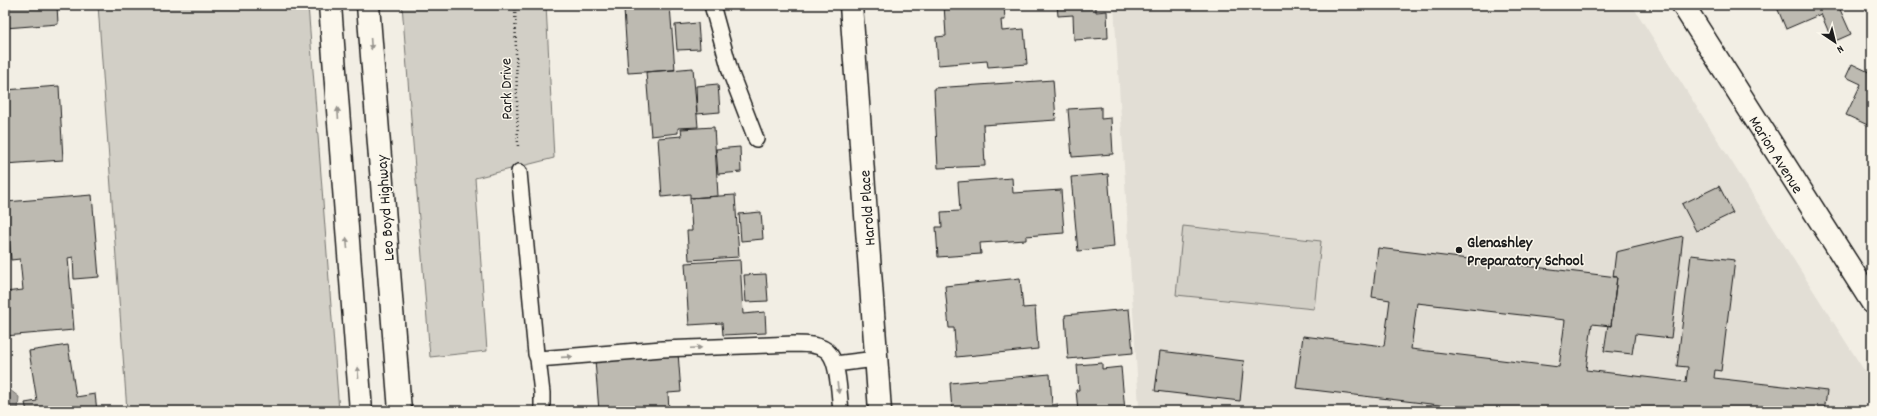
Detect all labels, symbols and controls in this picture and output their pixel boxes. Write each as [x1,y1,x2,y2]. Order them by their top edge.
north arrow [1815,22,1855,62]
one-way arrow [367,38,374,50]
text: N [1832,40,1846,57]
street label: Park Drive [495,58,520,120]
one-way arrow [335,106,341,119]
street label: Marion Avenue [1742,112,1808,199]
street label: Leo Boyd Highway [371,153,402,262]
street label: Harold Place [854,169,883,246]
place label: Glenashley Preparatory School [1467,232,1584,273]
one-way arrow [344,237,351,249]
marker: Glenashley Preparatory School [1454,245,1464,255]
one-way arrow [690,344,702,351]
one-way arrow [561,354,573,361]
one-way arrow [355,366,362,378]
one-way arrow [835,382,841,394]

